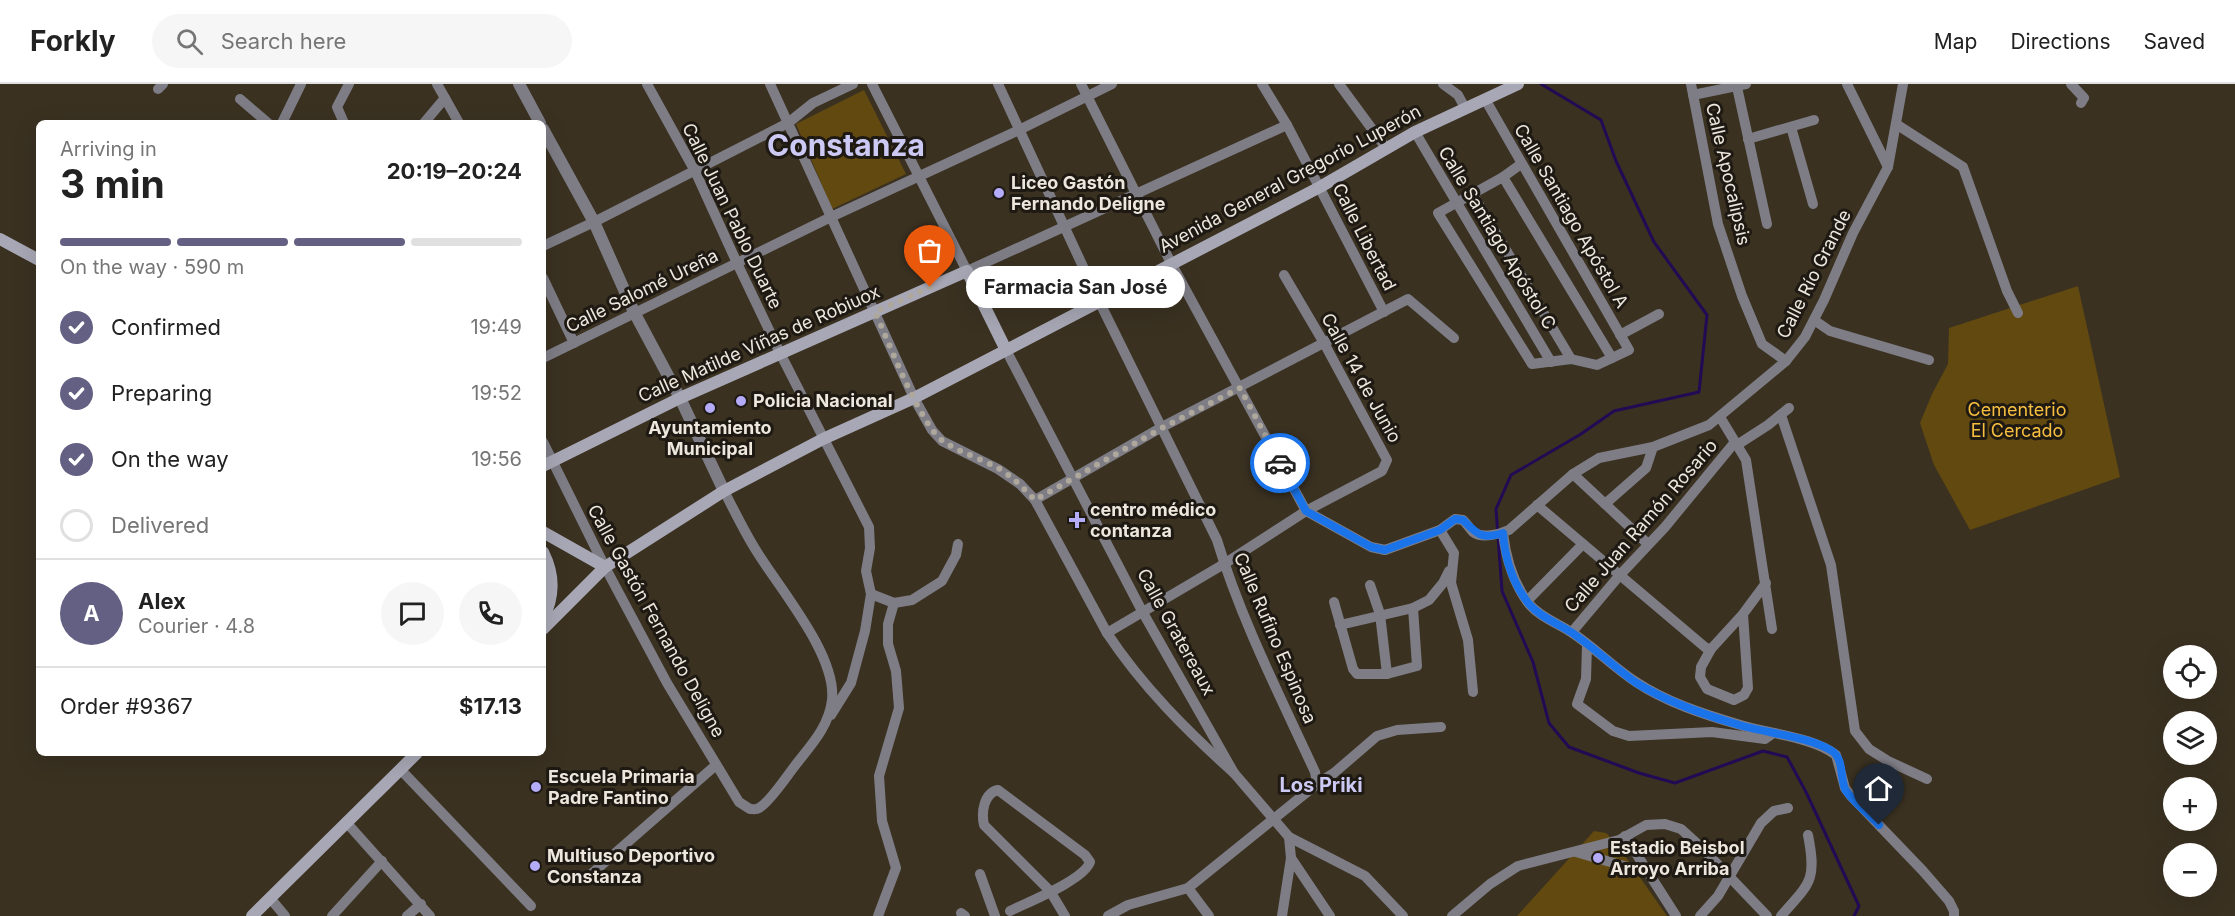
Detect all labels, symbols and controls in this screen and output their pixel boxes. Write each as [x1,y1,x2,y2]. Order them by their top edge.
search box [152,14,572,68]
text: Forkly [30,24,116,58]
icon: search [173,25,206,58]
text: Search here [221,28,346,54]
text: Map [1934,29,1977,54]
text: Directions [2010,29,2111,54]
text: Saved [2144,29,2205,54]
street label: Avenida General Gregorio Luperón [1155,100,1424,257]
street label: Calle Apocalipsis [1702,101,1755,247]
street label: Calle Juan Pablo Duarte [678,119,787,312]
street label: Calle Santiago Apóstol A [1510,120,1633,312]
district label: Constanza [767,127,925,163]
text: Arriving in [60,137,157,161]
street label: Calle Santiago Apóstol C [1434,142,1560,333]
text: 20:19–20:24 [387,158,522,184]
text: 3 min [60,160,165,207]
place label: Liceo Gastón Fernando Deligne [1011,172,1166,214]
street label: Calle Libertad [1328,180,1401,294]
marker: Liceo Gastón Fernando Deligne [992,186,1006,200]
street label: Calle Río Grande [1772,206,1855,342]
pin [904,225,955,287]
icon: bag [913,234,946,267]
street label: Calle Salomé Ureña [562,245,721,337]
text: On the way · 590 m [60,255,244,279]
callout: Farmacia San José [966,266,1185,308]
text: Farmacia San José [984,275,1167,299]
street label: Calle Matilde Viñas de Robiuox [635,281,883,406]
street label: Calle 14 de Junio [1317,309,1406,446]
icon: check [60,311,93,344]
text: Confirmed [111,314,221,340]
text: 19:49 [470,315,522,339]
icon: check [60,377,93,410]
text: Preparing [111,380,212,406]
text: 19:52 [471,381,522,405]
place label: Policia Nacional [753,390,893,411]
marker: Policia Nacional [734,394,748,408]
park label: Cementerio El Cercado [1968,399,2066,441]
marker: Ayuntamiento Municipal [703,401,717,415]
place label: Ayuntamiento Municipal [648,417,772,459]
courier [1250,433,1310,493]
street label: Calle Juan Ramón Rosario [1560,435,1721,616]
icon: check [60,443,93,476]
text: On the way [111,446,229,472]
text: 19:56 [471,447,522,471]
icon: car [1264,447,1297,480]
place label: centro médico contanza [1090,499,1216,541]
street label: Calle Gastón Fernando Deligne [584,501,729,741]
marker: centro médico contanza [1068,511,1086,529]
text: Delivered [111,512,209,538]
street label: Calle Rufino Espinosa [1230,549,1321,727]
street label: Calle Gratereaux [1133,565,1220,699]
button: chat [381,582,444,645]
button: phone [459,582,522,645]
text: Alex [138,588,186,614]
text: A [83,600,100,626]
text: Courier · 4.8 [138,614,255,638]
map controls [2163,645,2217,897]
button: locate [2163,645,2217,699]
text: Order #9367 [60,693,193,719]
text: $17.13 [459,693,522,719]
button: layers [2163,711,2217,765]
pin [1853,763,1904,825]
place label: Escuela Primaria Padre Fantino [548,766,695,808]
icon: home [1862,772,1895,805]
district label: Los Priki [1279,773,1363,797]
button: + [2163,777,2217,831]
marker: Escuela Primaria Padre Fantino [529,780,543,794]
place label: Estadio Beisbol Arroyo Arriba [1610,837,1745,879]
button: − [2163,843,2217,897]
place label: Multiuso Deportivo Constanza [547,845,715,887]
marker: Estadio Beisbol Arroyo Arriba [1591,851,1605,865]
marker: Multiuso Deportivo Constanza [528,859,542,873]

